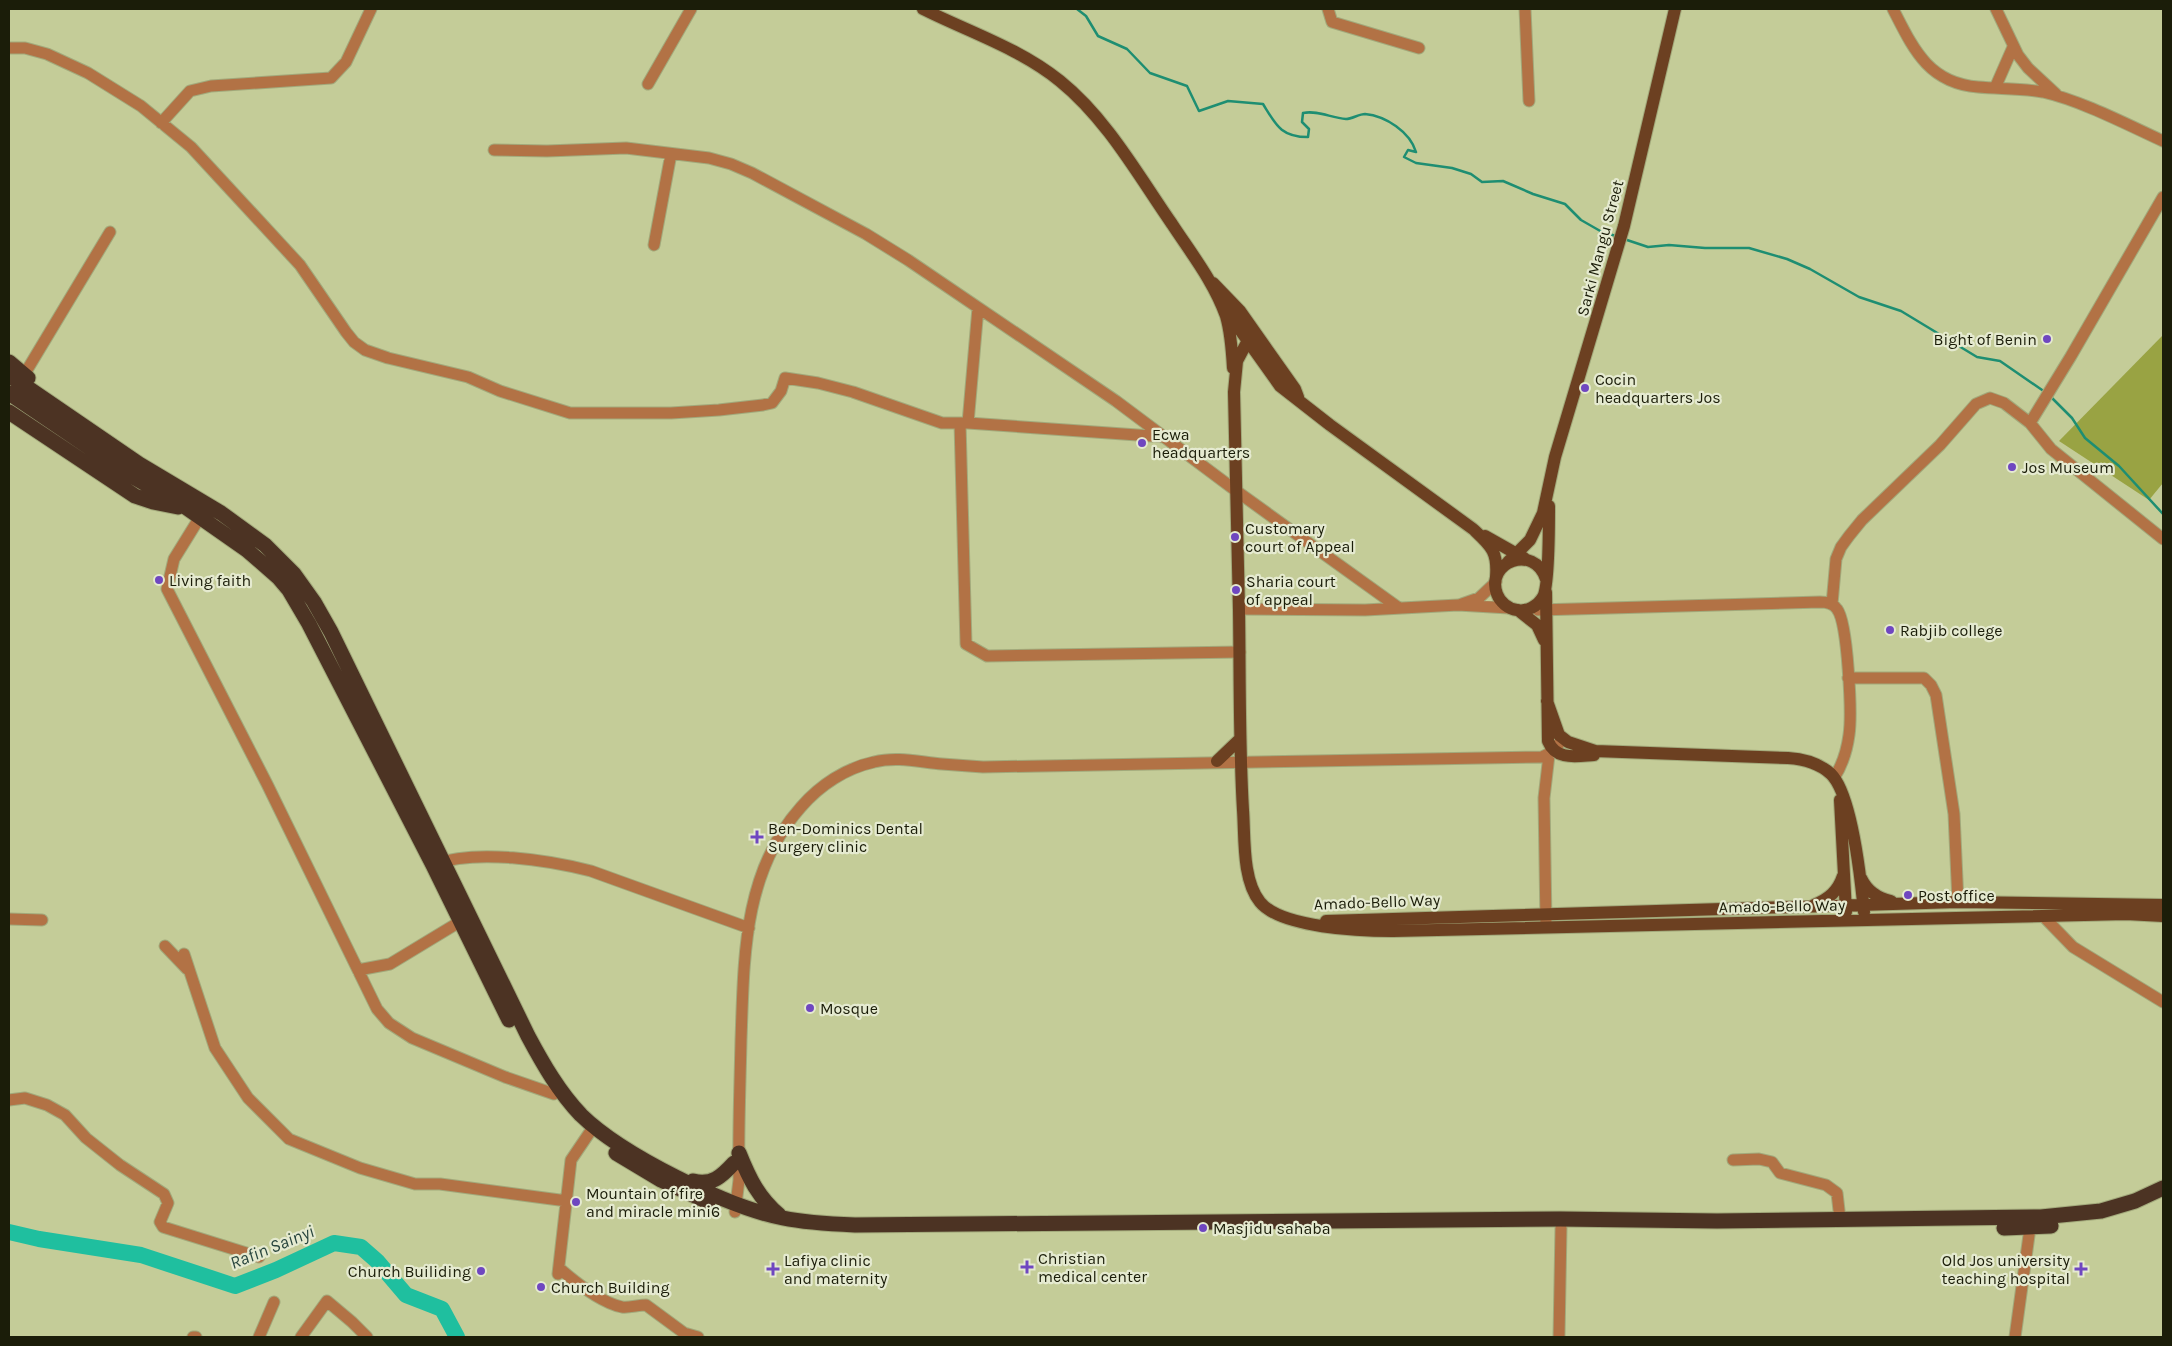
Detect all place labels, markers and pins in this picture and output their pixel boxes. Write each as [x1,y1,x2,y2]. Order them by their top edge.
place label: Bight of Benin [1934,330,2037,349]
marker: Bight of Benin [2041,333,2053,345]
place label: Cocin headquarters Jos [1595,370,1721,407]
marker: Cocin headquarters Jos [1579,382,1591,394]
place label: Ecwa headquarters [1152,425,1250,462]
marker: Ecwa headquarters [1136,437,1148,449]
place label: Jos Museum [2022,458,2114,477]
marker: Jos Museum [2006,461,2018,473]
place label: Customary court of Appeal [1245,519,1355,556]
marker: Customary court of Appeal [1229,531,1241,543]
place label: Living faith [169,571,251,590]
place label: Sharia court of appeal [1246,572,1336,609]
marker: Living faith [153,574,165,586]
marker: Sharia court of appeal [1230,584,1242,596]
place label: Rabjib college [1900,621,2003,640]
marker: Rabjib college [1884,624,1896,636]
place label: Ben-Dominics Dental Surgery clinic [768,819,923,856]
marker: Ben-Dominics Dental Surgery clinic [750,830,764,844]
place label: Post office [1918,886,1995,905]
marker: Post office [1902,889,1914,901]
place label: Mosque [820,999,878,1018]
marker: Mosque [804,1002,816,1014]
place label: Mountain of fire and miracle mini6 [586,1184,720,1221]
marker: Mountain of fire and miracle mini6 [570,1196,582,1208]
place label: Masjidu sahaba [1213,1219,1331,1238]
marker: Masjidu sahaba [1197,1222,1209,1234]
place label: Christian medical center [1038,1249,1147,1286]
place label: Lafiya clinic and maternity [784,1251,888,1288]
place label: Old Jos university teaching hospital [1942,1251,2071,1288]
marker: Christian medical center [1020,1260,1034,1274]
place label: Church Builiding [348,1262,471,1281]
marker: Lafiya clinic and maternity [766,1262,780,1276]
marker: Old Jos university teaching hospital [2074,1262,2088,1276]
marker: Church Builiding [475,1265,487,1277]
place label: Church Building [551,1278,669,1297]
marker: Church Building [535,1281,547,1293]

